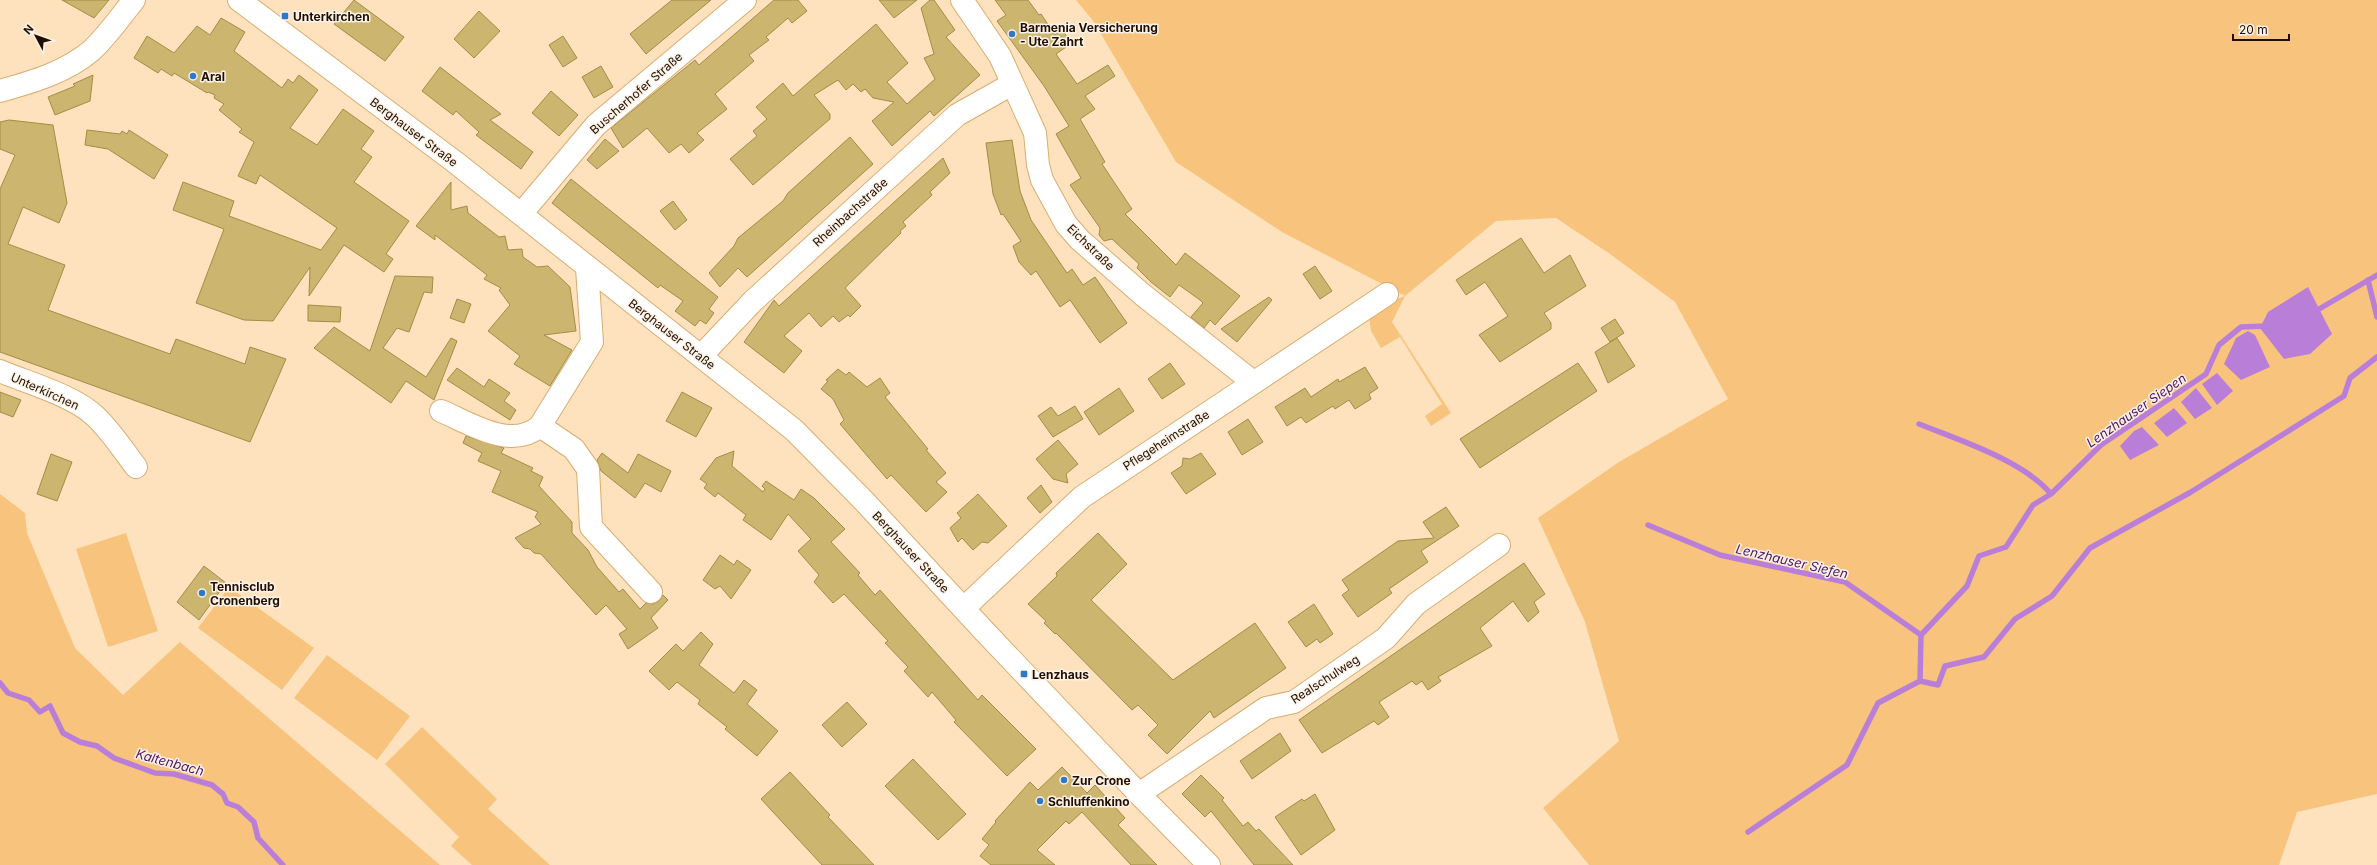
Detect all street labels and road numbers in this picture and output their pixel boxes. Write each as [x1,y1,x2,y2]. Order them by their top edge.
street label: Buscherhofer Straße [587,49,685,137]
street label: Berghauser Straße [367,94,461,170]
street label: Rheinbachstraße [809,174,891,250]
street label: Eichstraße [1064,221,1118,273]
street label: Berghauser Straße [626,295,718,373]
street label: Unterkirchen [8,369,82,413]
street label: Pflegeheimstraße [1120,407,1212,473]
street label: Berghauser Straße [869,508,953,596]
street label: Realschulweg [1288,651,1362,707]

